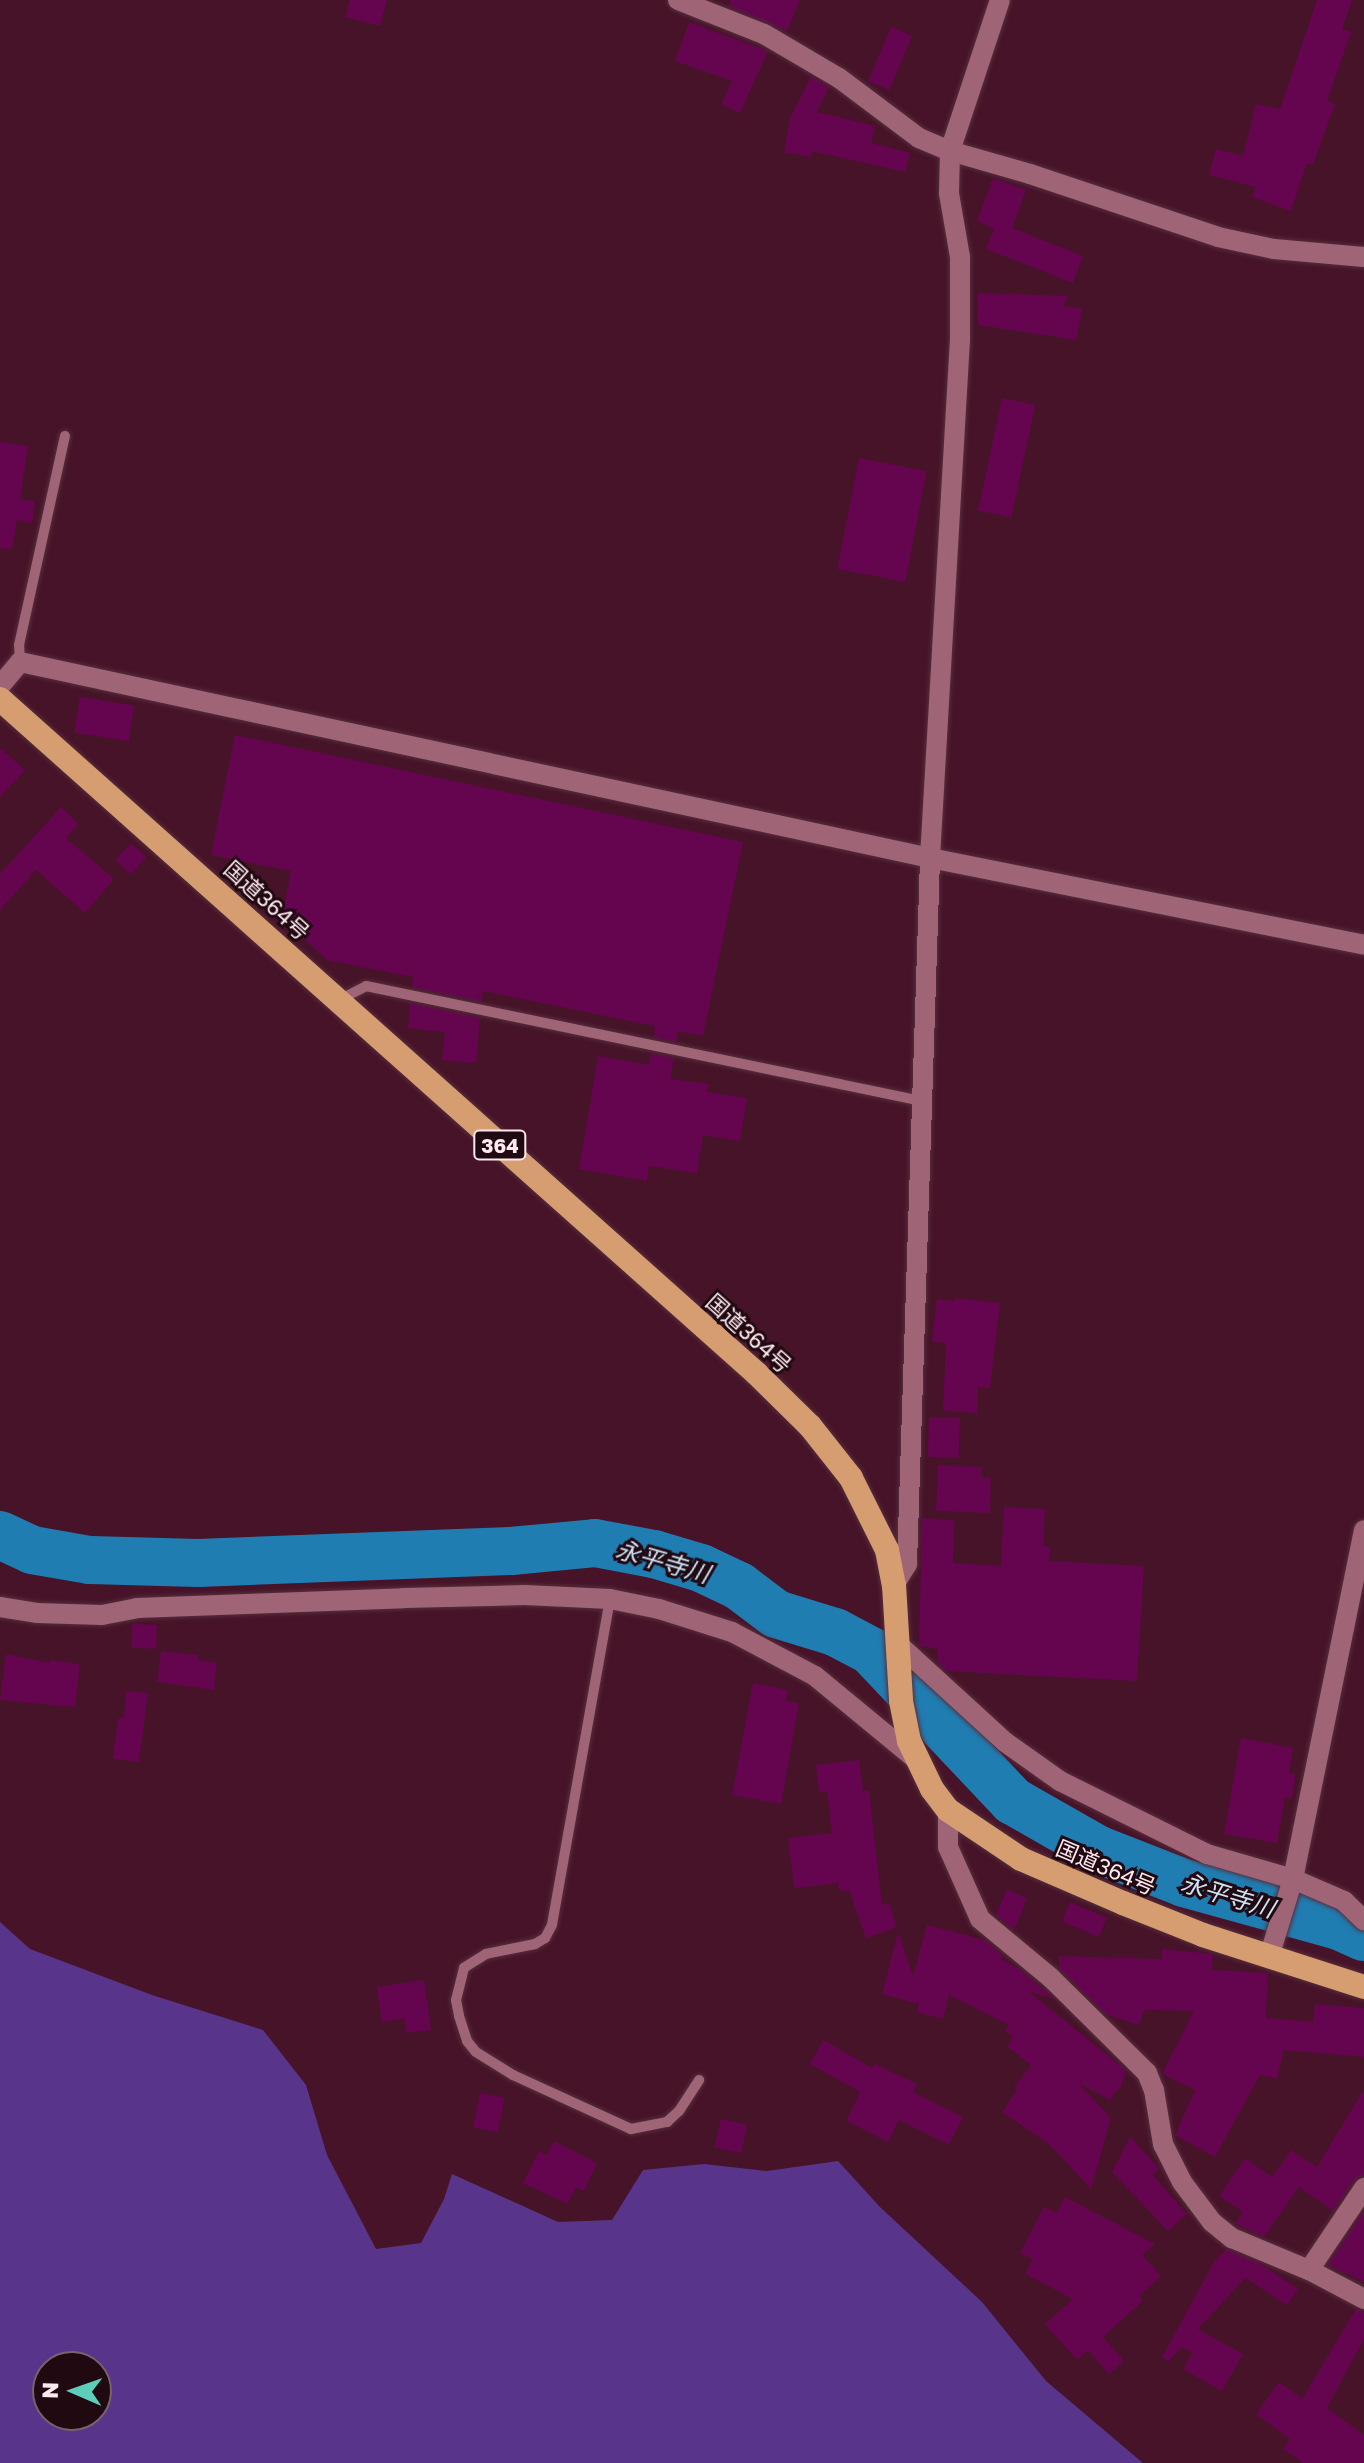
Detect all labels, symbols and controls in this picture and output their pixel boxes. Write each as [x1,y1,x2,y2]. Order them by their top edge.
street label: 国道364号 [219,855,315,945]
road number: 364 [472,1129,528,1161]
street label: 国道364号 [701,1288,797,1378]
water label: 永平寺川 [613,1534,713,1588]
street label: 国道364号 [1052,1834,1160,1900]
water label: 永平寺川 [1178,1867,1278,1923]
north arrow [32,2351,112,2431]
text: N [36,2381,63,2399]

